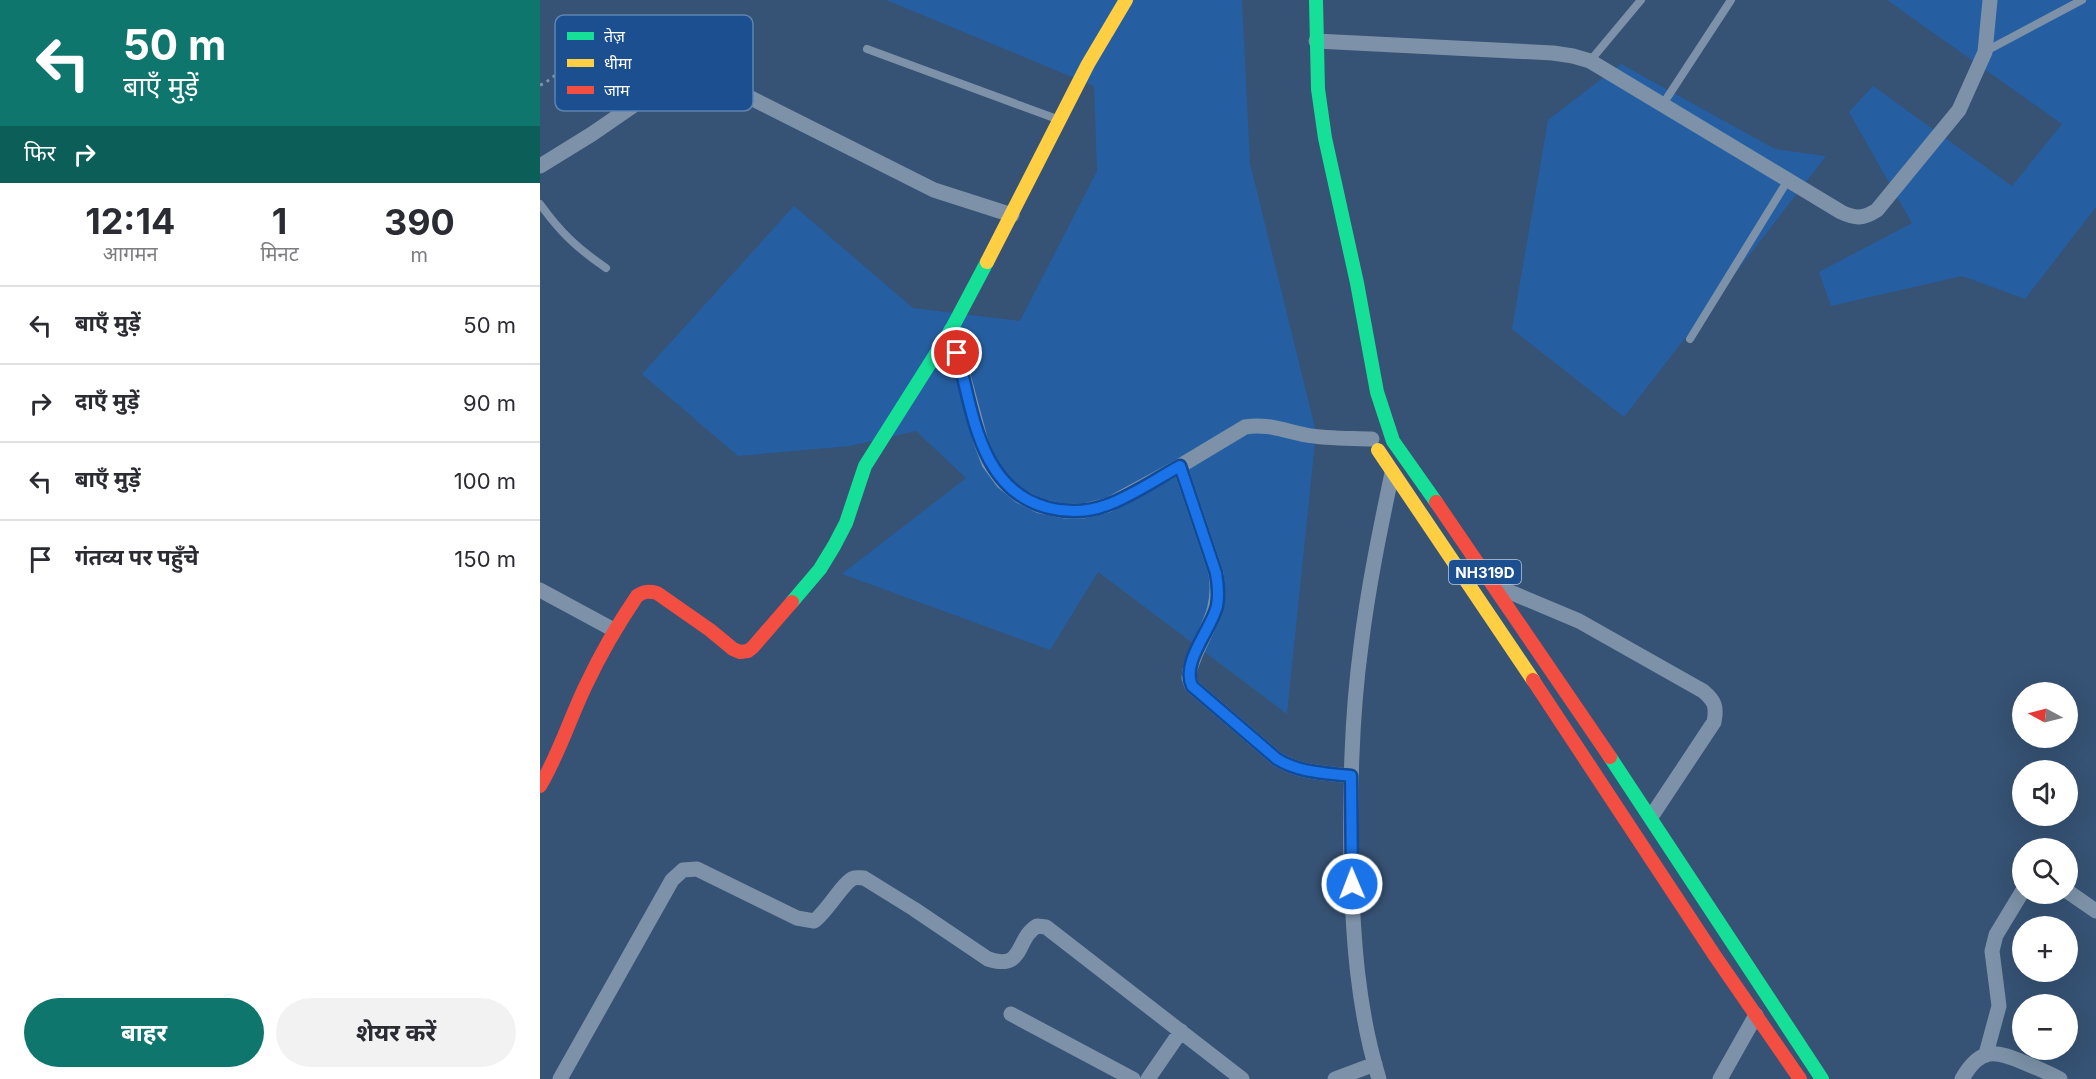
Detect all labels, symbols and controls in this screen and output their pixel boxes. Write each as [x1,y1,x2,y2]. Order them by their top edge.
legend [555,15,753,111]
text: 50 m [123,19,226,70]
icon: left [24,24,102,102]
text: तेज़ [604,26,626,46]
text: धीमा [604,53,633,73]
text: बाएँ मुड़ें [123,70,199,103]
text: जाम [604,80,630,100]
icon: right [68,138,101,171]
text: फिर [24,140,56,166]
text: 12:14 [85,199,175,243]
text: 1 [272,199,287,243]
text: 390 [384,200,455,244]
text: आगमन [103,242,158,266]
text: मिनट [260,242,299,266]
text: m [411,243,428,267]
icon: left [24,309,57,342]
text: बाएँ मुड़ें [75,310,141,336]
text: 50 m [463,312,516,338]
pin [931,327,982,378]
icon: arrive [940,336,973,369]
icon: right [24,387,57,420]
text: दाएँ मुड़ें [75,388,139,414]
text: 90 m [463,390,516,416]
icon: left [24,465,57,498]
text: बाएँ मुड़ें [75,466,141,492]
text: 100 m [454,468,516,494]
icon: arrive [24,543,57,576]
text: गंतव्य पर पहुँचे [75,544,199,570]
text: 150 m [454,546,516,572]
road number: NH319D [1449,560,1521,584]
north arrow [2012,682,2078,748]
map controls [2012,682,2078,1060]
button: sound [2012,760,2078,826]
button: search [2012,838,2078,904]
position arrow [1320,852,1384,916]
button: + [2012,916,2078,982]
button: − [2012,994,2078,1060]
button: बाहर [24,998,264,1067]
button: शेयर करें [276,998,516,1067]

